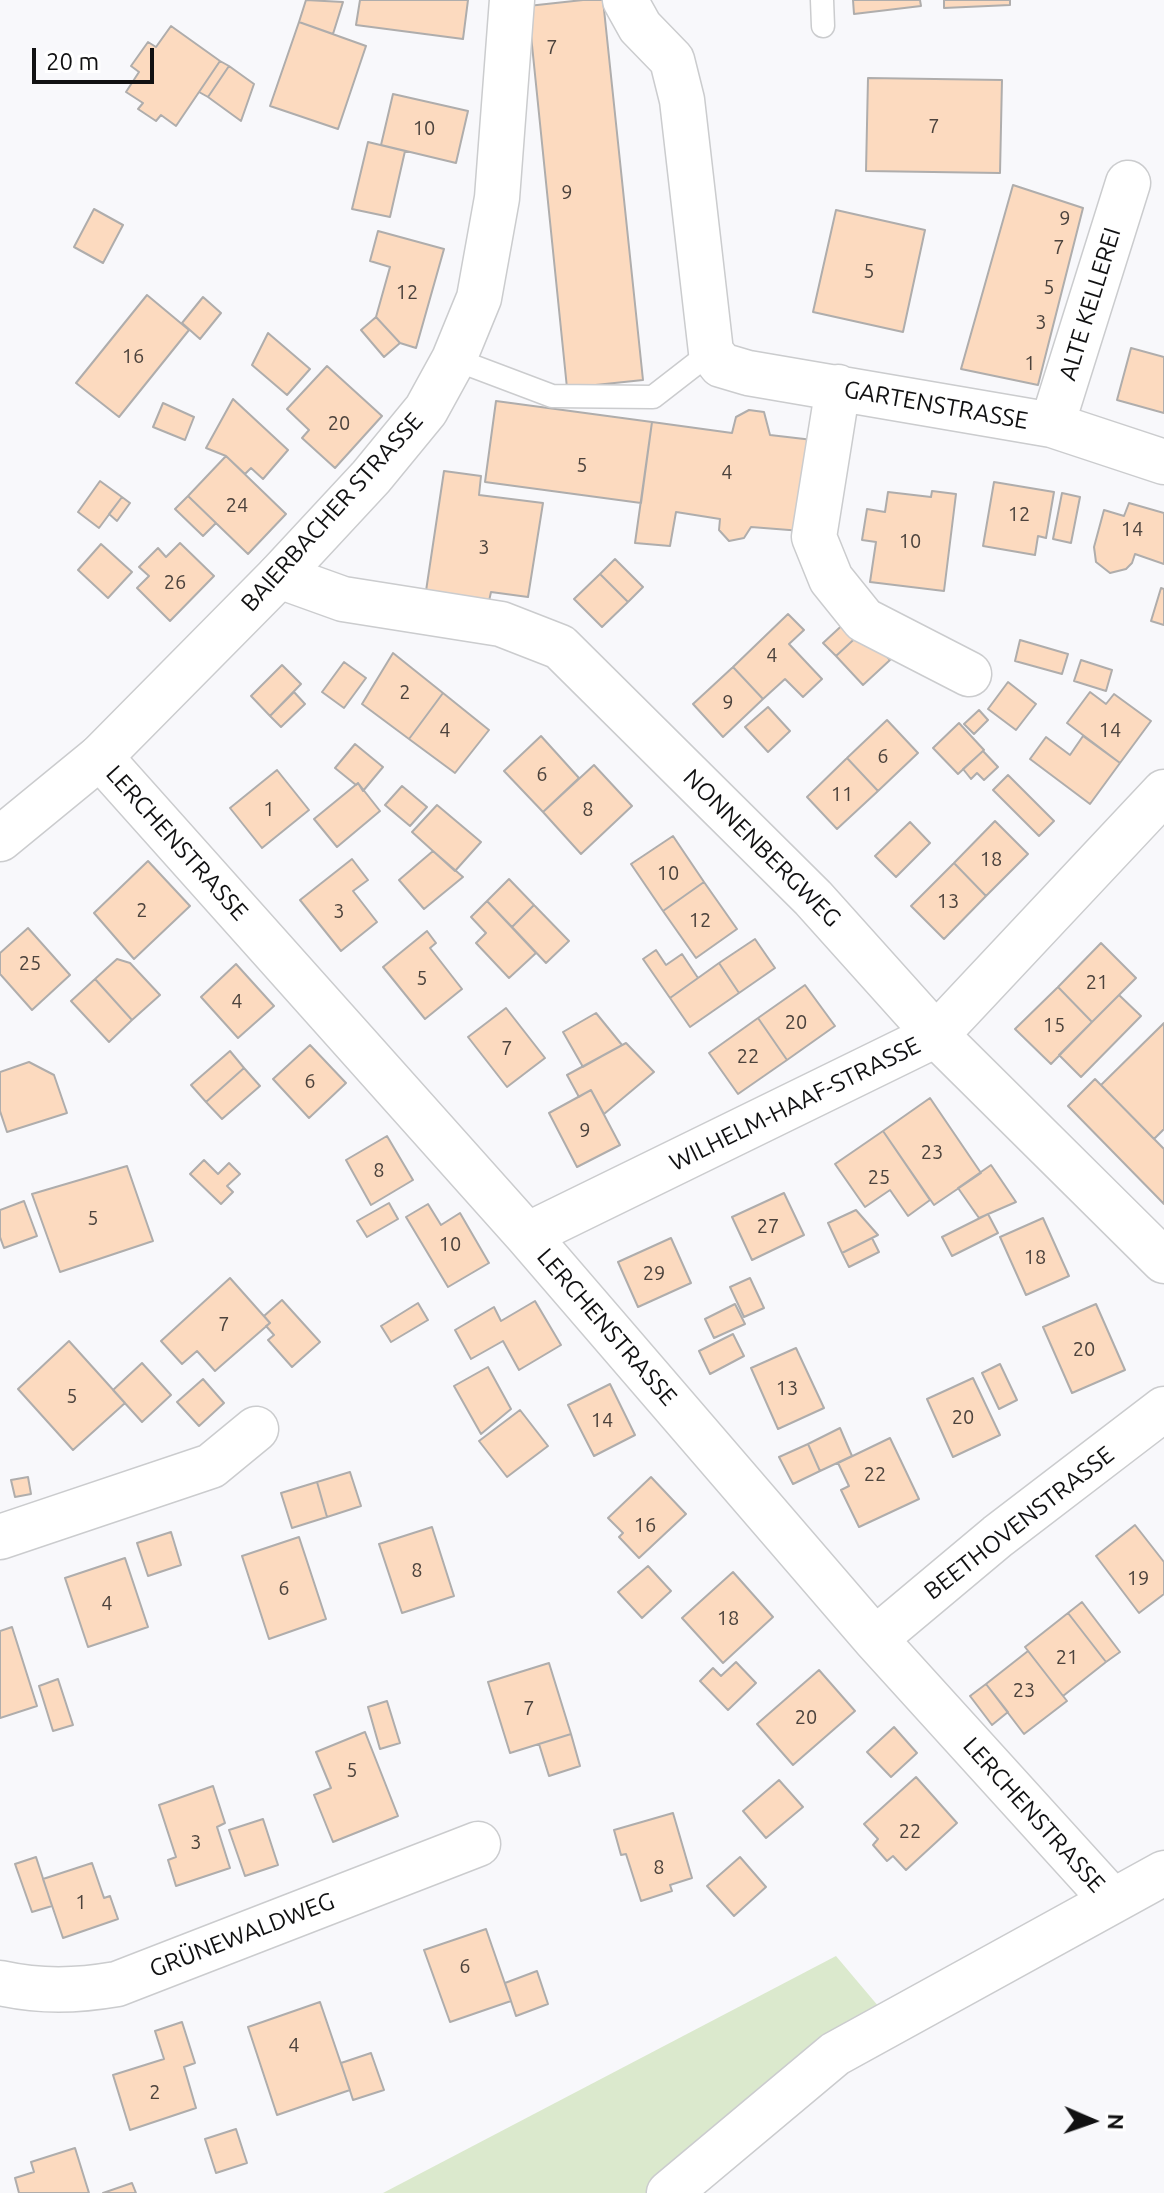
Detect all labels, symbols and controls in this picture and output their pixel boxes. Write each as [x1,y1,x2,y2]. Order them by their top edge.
scale bar [36,32,158,82]
house number: 7 [546,35,558,59]
text: 20 m [46,48,99,75]
house number: 7 [928,114,940,138]
house number: 10 [413,116,435,140]
house number: 9 [561,180,573,204]
house number: 9 [1059,206,1071,230]
street label: ALTE KELLEREI [1053,224,1127,384]
house number: 7 [1053,235,1065,259]
house number: 5 [863,259,875,283]
house number: 5 [1043,275,1055,299]
house number: 12 [396,280,418,304]
house number: 3 [1035,310,1047,334]
house number: 16 [122,344,144,368]
house number: 1 [1024,351,1036,375]
street label: GARTENSTRASSE [842,375,1030,435]
street label: BAIERBACHER STRASSE [235,407,429,617]
house number: 20 [328,411,350,435]
house number: 5 [576,453,588,477]
house number: 4 [721,460,733,484]
house number: 24 [226,493,248,517]
house number: 12 [1008,502,1030,526]
house number: 14 [1121,517,1143,541]
house number: 10 [899,529,921,553]
house number: 3 [478,535,490,559]
house number: 26 [164,570,186,594]
house number: 4 [766,643,778,667]
house number: 2 [399,680,411,704]
house number: 9 [722,690,734,714]
house number: 4 [439,718,451,742]
house number: 14 [1099,718,1121,742]
house number: 6 [877,744,889,768]
street label: LERCHENSTRASSE [100,760,254,926]
house number: 6 [536,762,548,786]
street label: NONNENBERGWEG [677,763,847,933]
house number: 11 [831,782,853,806]
house number: 1 [263,797,275,821]
house number: 8 [582,797,594,821]
house number: 18 [980,847,1002,871]
house number: 10 [657,861,679,885]
house number: 13 [937,889,959,913]
house number: 2 [136,898,148,922]
house number: 3 [333,899,345,923]
house number: 12 [689,908,711,932]
house number: 25 [19,951,41,975]
house number: 5 [416,966,428,990]
house number: 21 [1086,970,1108,994]
house number: 4 [231,989,243,1013]
house number: 20 [785,1010,807,1034]
house number: 15 [1043,1013,1065,1037]
street label: WILHELM-HAAF-STRASSE [665,1031,925,1177]
house number: 7 [501,1036,513,1060]
house number: 22 [737,1044,759,1068]
house number: 6 [304,1069,316,1093]
house number: 9 [579,1118,591,1142]
house number: 23 [921,1140,943,1164]
house number: 8 [373,1158,385,1182]
house number: 25 [868,1165,890,1189]
house number: 5 [87,1206,99,1230]
house number: 27 [757,1214,779,1238]
house number: 10 [439,1232,461,1256]
street label: LERCHENSTRASSE [531,1243,683,1411]
house number: 18 [1024,1245,1046,1269]
house number: 29 [643,1261,665,1285]
house number: 7 [218,1312,230,1336]
house number: 20 [1073,1337,1095,1361]
house number: 13 [776,1376,798,1400]
house number: 5 [66,1384,78,1408]
house number: 20 [952,1405,974,1429]
house number: 14 [591,1408,613,1432]
street label: BEETHOVENSTRASSE [919,1440,1119,1606]
house number: 22 [864,1462,886,1486]
house number: 16 [634,1513,656,1537]
house number: 8 [411,1558,423,1582]
house number: 19 [1127,1566,1149,1590]
house number: 6 [278,1576,290,1600]
house number: 4 [101,1591,113,1615]
house number: 18 [717,1606,739,1630]
house number: 21 [1056,1645,1078,1669]
house number: 23 [1013,1678,1035,1702]
house number: 7 [523,1696,535,1720]
house number: 20 [795,1705,817,1729]
street label: LERCHENSTRASSE [957,1732,1111,1898]
house number: 5 [346,1758,358,1782]
house number: 22 [899,1819,921,1843]
house number: 3 [190,1830,202,1854]
house number: 8 [653,1855,665,1879]
street label: GRÜNEWALDWEG [146,1887,338,1983]
house number: 1 [75,1890,87,1914]
house number: 6 [459,1954,471,1978]
house number: 4 [288,2033,300,2057]
house number: 2 [149,2080,161,2104]
north arrow [1052,2081,1132,2161]
text: N [1104,2113,1129,2130]

